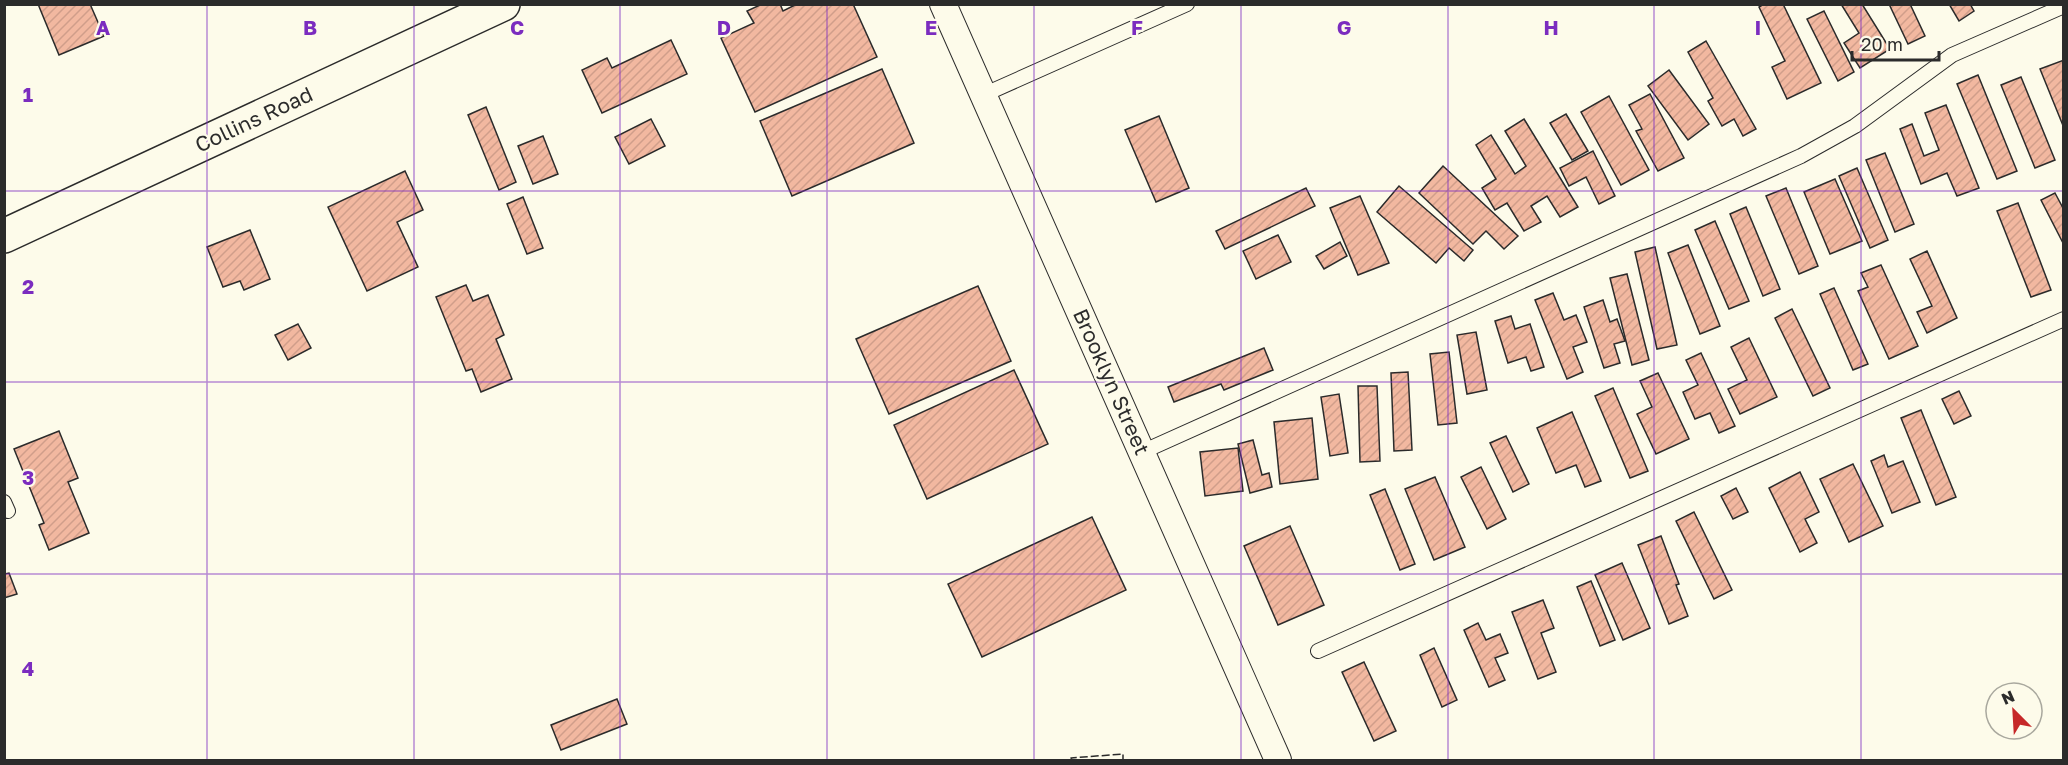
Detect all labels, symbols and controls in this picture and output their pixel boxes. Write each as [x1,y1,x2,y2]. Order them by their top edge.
text: A [96,15,110,39]
text: B [303,15,317,39]
text: C [510,15,524,39]
text: D [717,15,731,39]
text: E [925,15,937,39]
text: F [1131,15,1143,39]
text: G [1337,15,1351,39]
text: H [1543,15,1559,39]
text: I [1755,15,1761,39]
scale bar [1852,24,1939,62]
text: 20 m [1861,33,1903,55]
street label: Collins Road [191,81,316,158]
text: 1 [23,82,33,106]
text: 2 [22,274,34,298]
street label: Brooklyn Street [1068,304,1156,459]
text: 3 [22,465,34,489]
text: 4 [22,656,34,680]
north arrow [1984,681,2044,741]
text: N [1998,686,2018,709]

